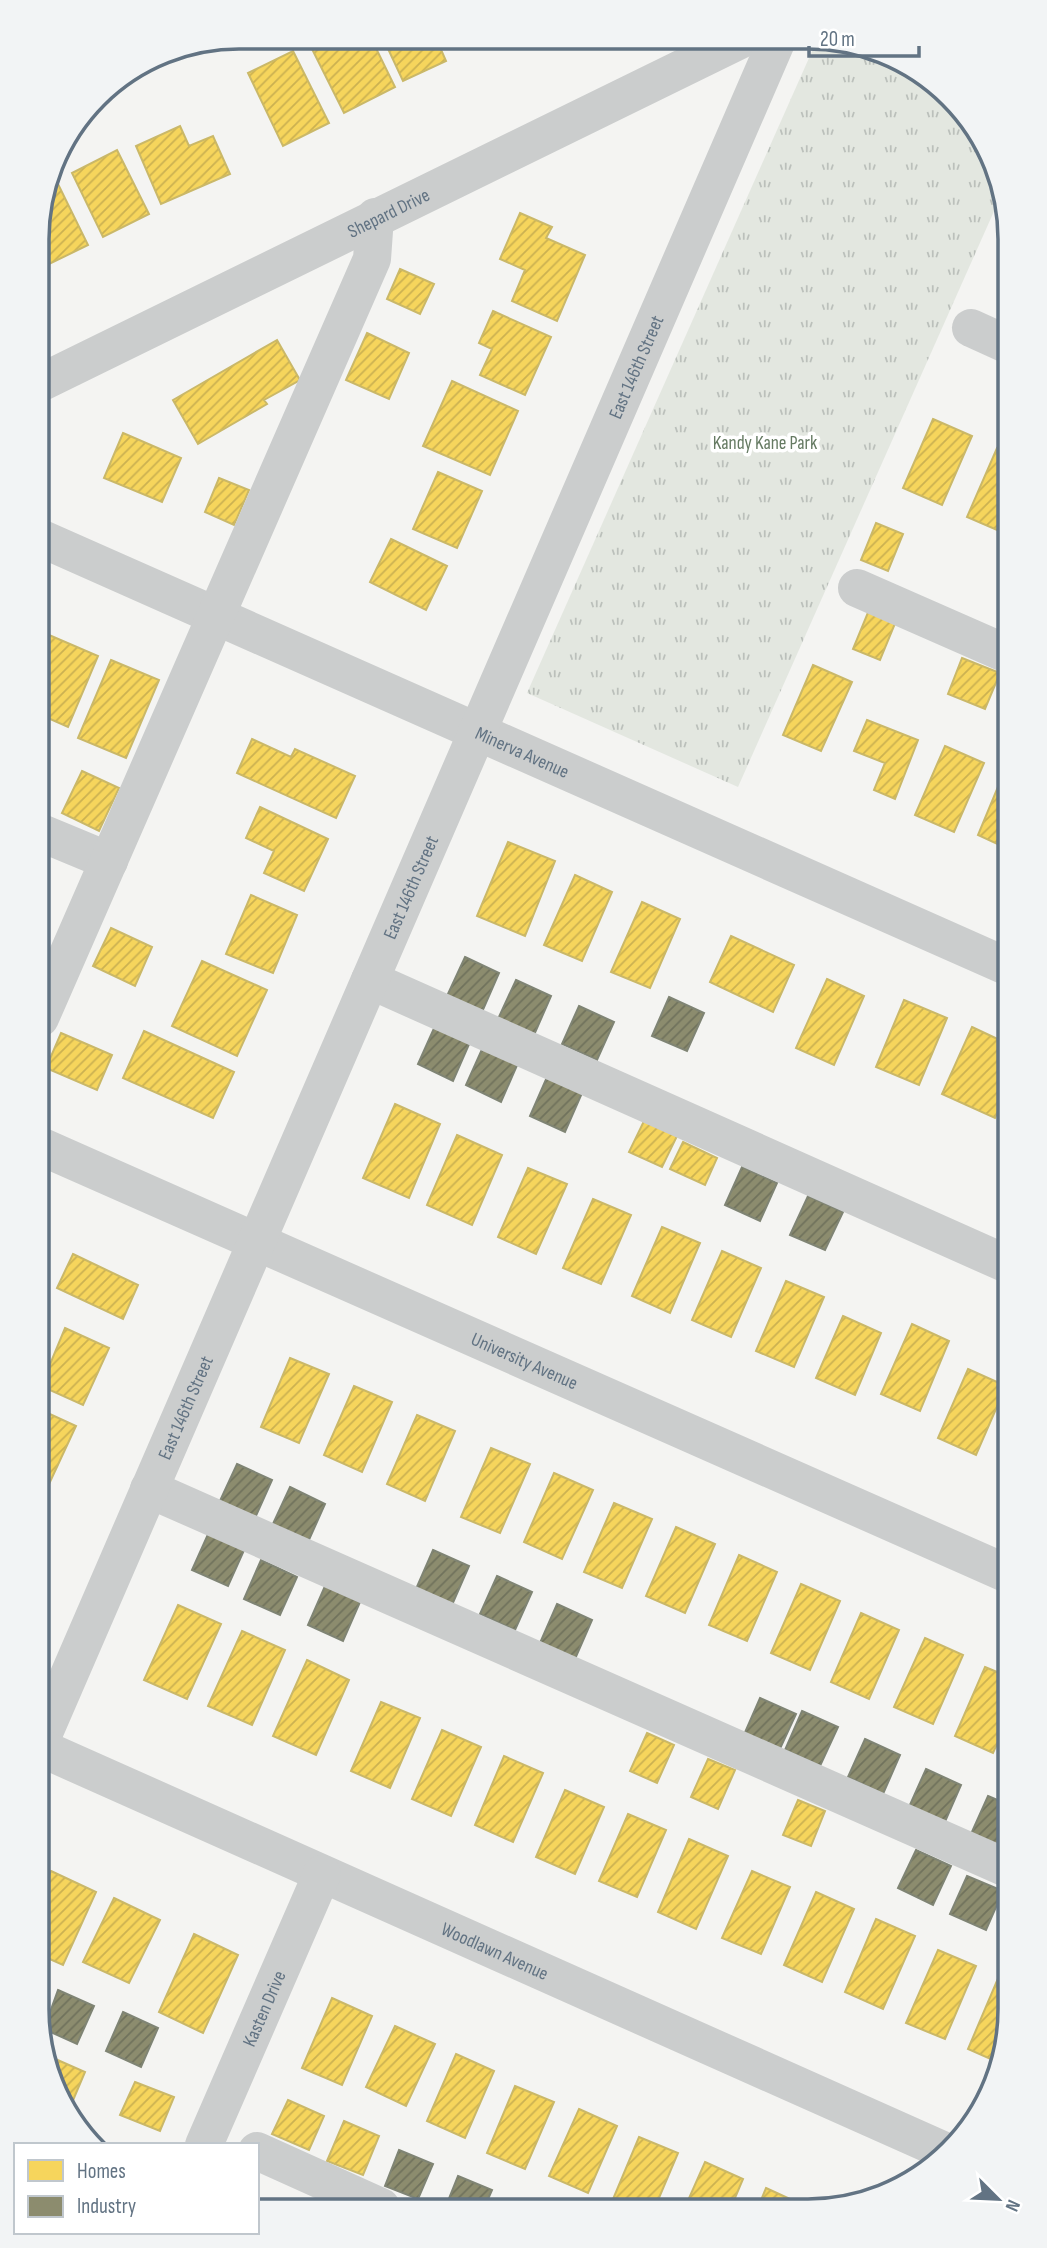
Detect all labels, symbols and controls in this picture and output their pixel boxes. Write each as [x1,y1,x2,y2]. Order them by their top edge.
scale bar [809,14,919,58]
text: 20 m [820,27,855,52]
street label: Shepard Drive [344,184,434,244]
street label: East 146th Street [604,312,669,423]
park label: Kandy Kane Park [713,432,818,455]
street label: Minerva Avenue [471,722,572,784]
street label: East 146th Street [379,832,444,943]
street label: University Avenue [467,1328,581,1395]
street label: East 146th Street [154,1353,219,1463]
street label: Woodlawn Avenue [437,1918,552,1986]
street label: Kasten Drive [238,1968,291,2050]
legend [14,2143,259,2234]
text: Homes [77,2159,126,2184]
north arrow [963,2164,1033,2234]
text: Industry [77,2194,136,2219]
text: N [1000,2196,1025,2215]

